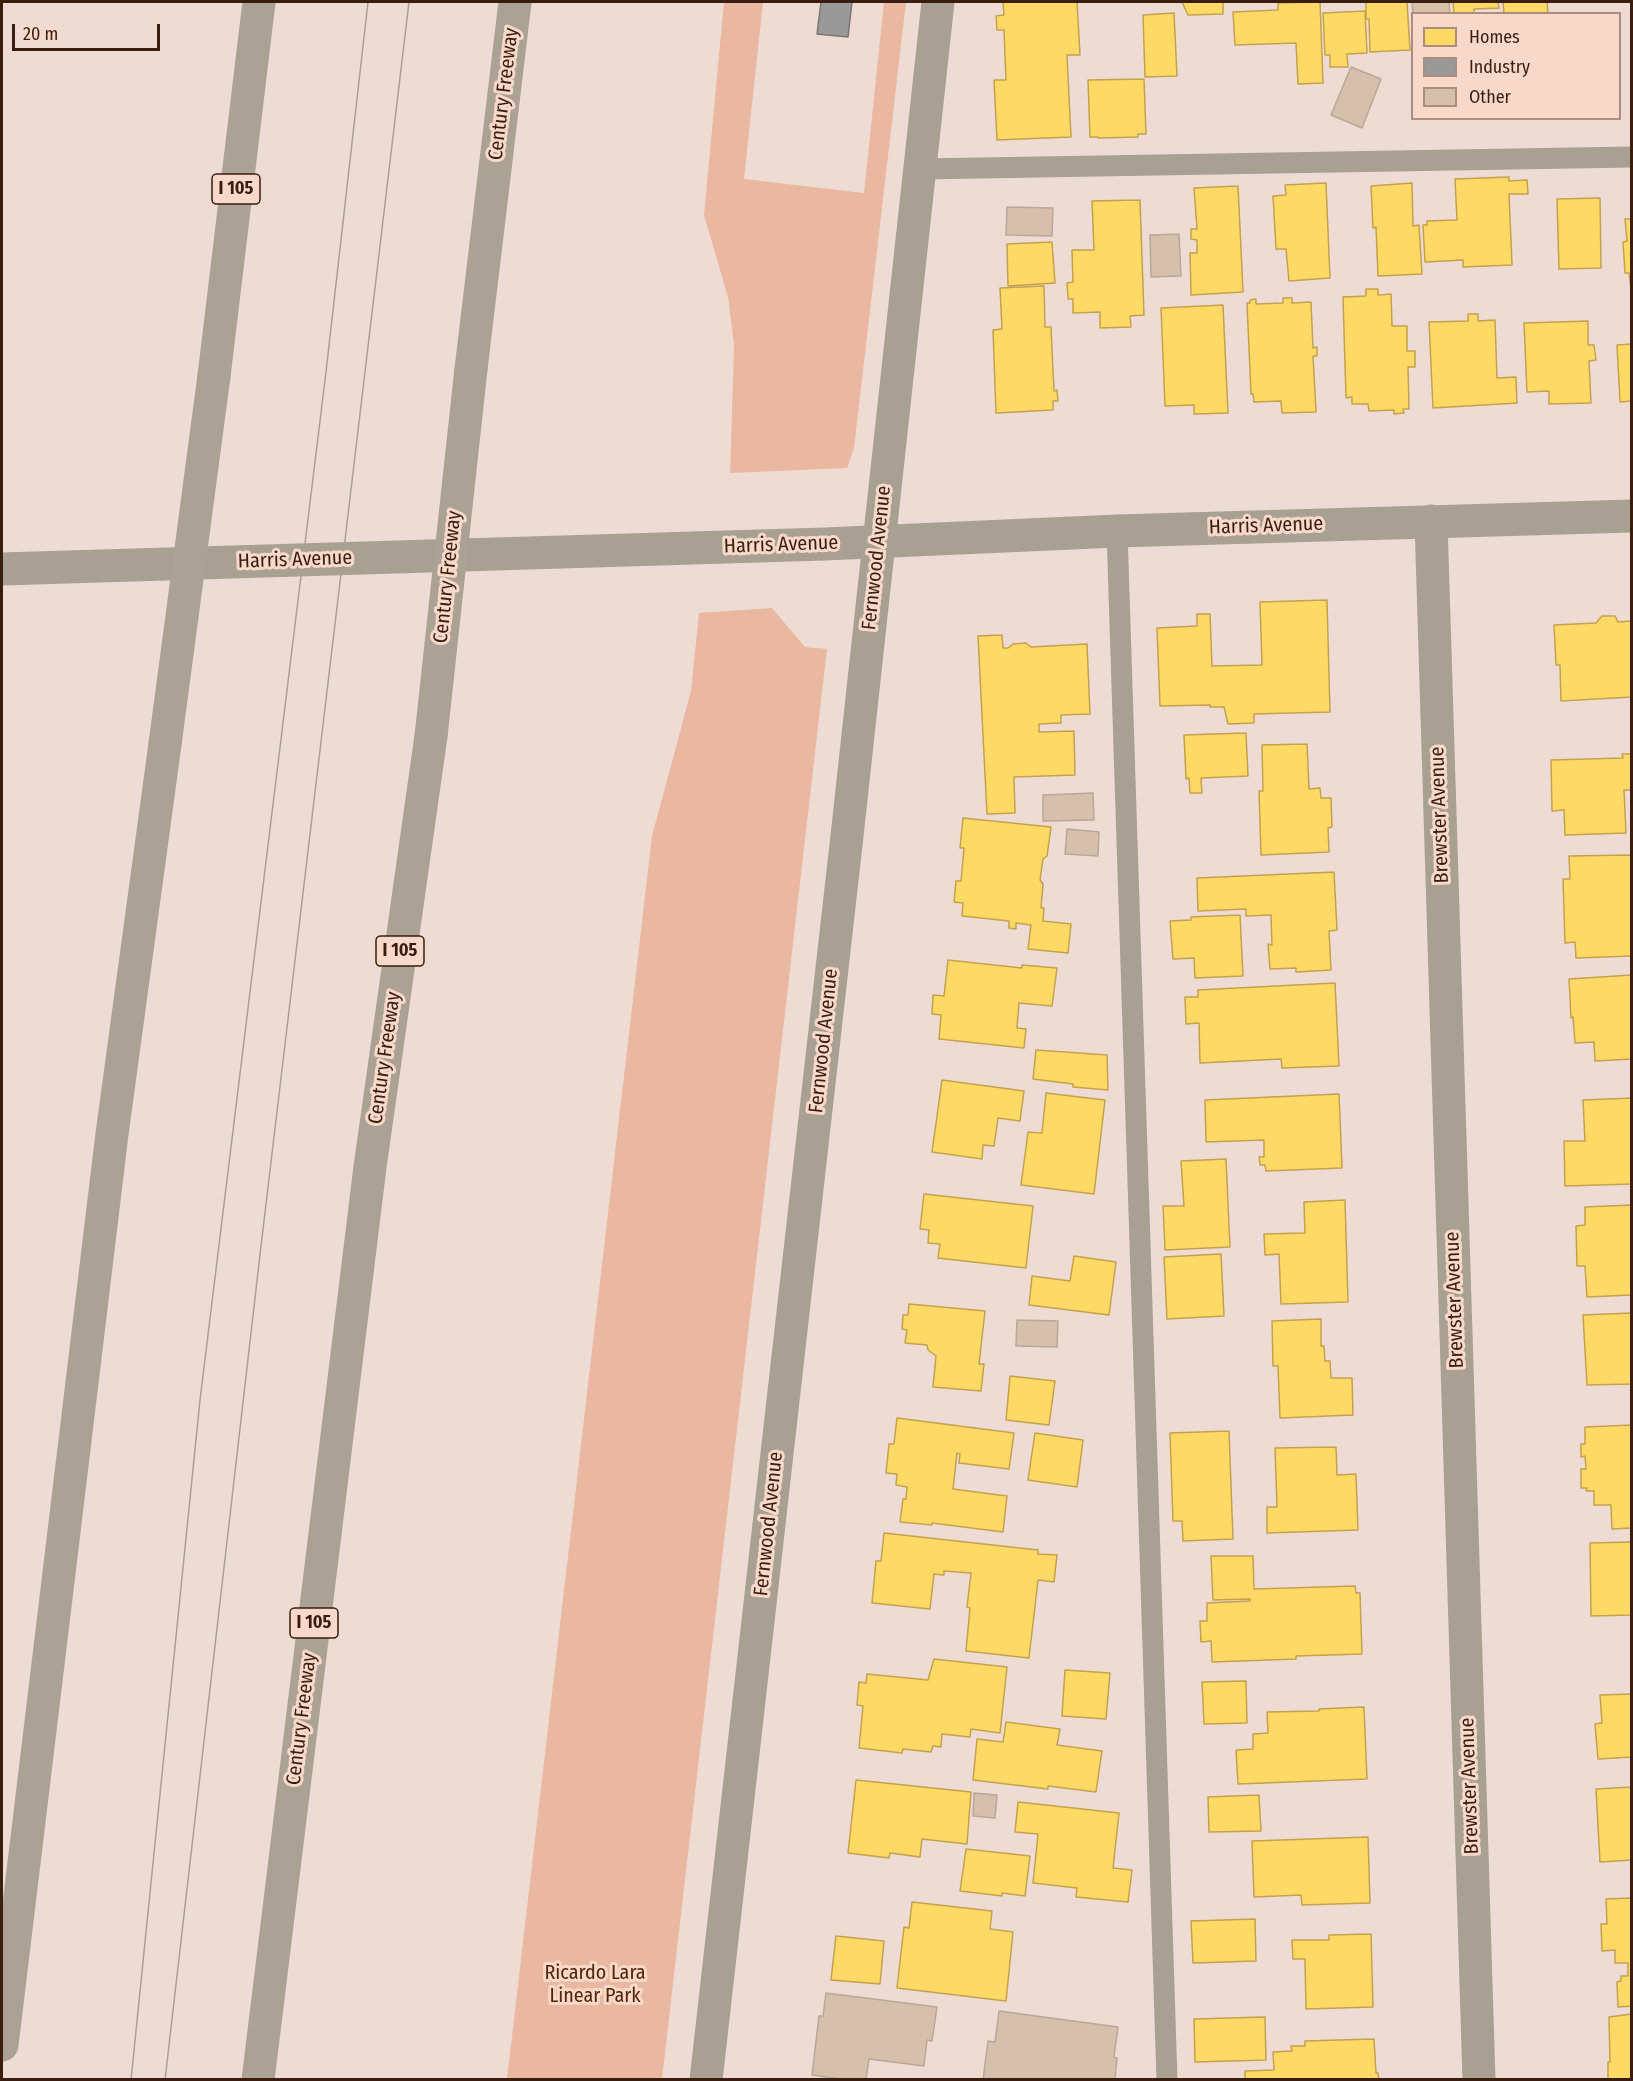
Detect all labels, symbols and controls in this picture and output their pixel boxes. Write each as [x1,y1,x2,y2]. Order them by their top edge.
scale bar [15,12,164,50]
legend [1411,12,1621,120]
text: 20 m [23,23,58,45]
street label: Century Freeway [484,26,524,162]
text: Homes [1469,26,1520,48]
text: Industry [1469,56,1530,78]
text: Other [1469,86,1511,108]
road number: I 105 [212,174,260,204]
street label: Fernwood Avenue [857,485,897,631]
street label: Century Freeway [429,509,467,645]
street label: Harris Avenue [1208,512,1324,540]
street label: Harris Avenue [723,531,839,559]
street label: Harris Avenue [237,546,353,574]
street label: Brewster Avenue [1426,746,1454,884]
road number: I 105 [376,936,424,966]
street label: Fernwood Avenue [804,968,844,1114]
street label: Century Freeway [364,990,406,1126]
street label: Brewster Avenue [1441,1231,1469,1369]
street label: Fernwood Avenue [749,1451,789,1597]
road number: I 105 [290,1608,338,1638]
street label: Century Freeway [282,1651,322,1787]
street label: Brewster Avenue [1456,1717,1484,1855]
park label: Ricardo Lara Linear Park [544,1961,646,2008]

